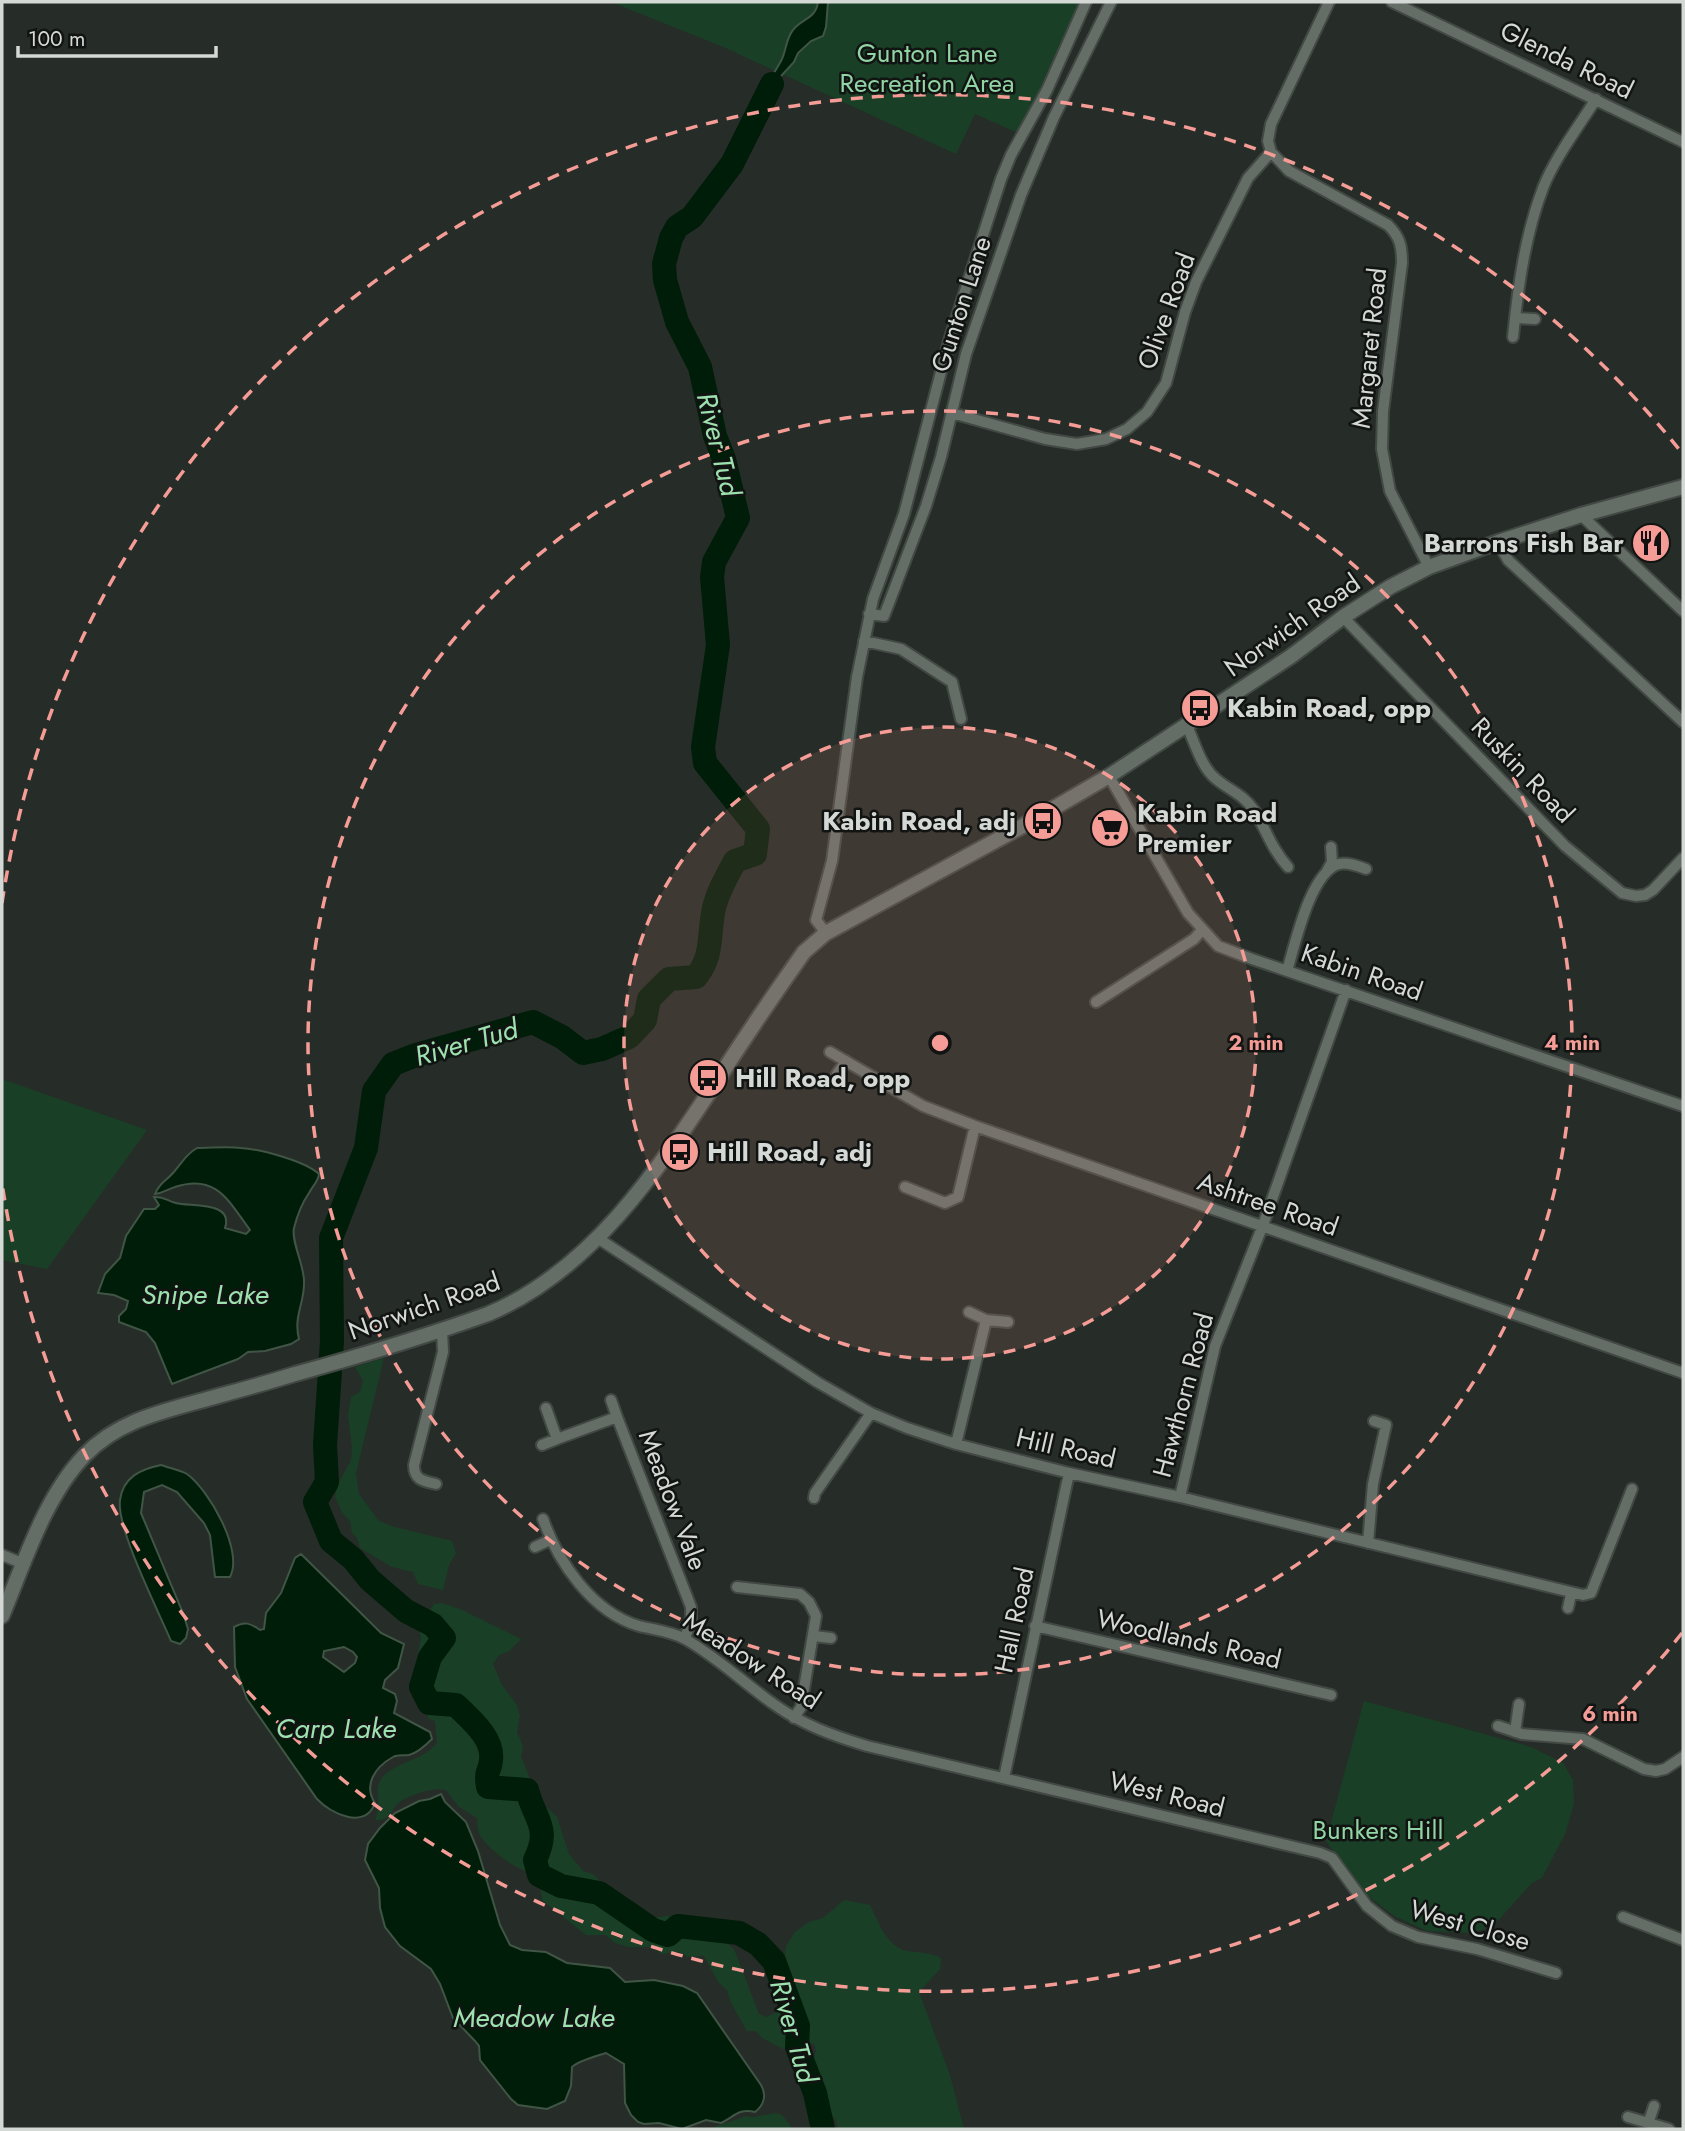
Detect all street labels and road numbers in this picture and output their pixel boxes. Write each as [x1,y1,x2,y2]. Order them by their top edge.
street label: Glenda Road [1494,11,1640,109]
street label: Gunton Lane [921,231,1001,377]
street label: Olive Road [1127,247,1205,375]
street label: Margaret Road [1342,266,1396,430]
street label: Norwich Road [1216,564,1368,686]
street label: Ruskin Road [1463,708,1583,832]
street label: Kabin Road [1296,933,1428,1011]
street label: Ashtree Road [1192,1162,1344,1246]
street label: Norwich Road [343,1262,505,1350]
street label: Hawthorn Road [1143,1308,1223,1482]
street label: Hill Road [1012,1418,1120,1478]
street label: Meadow Vale [629,1424,717,1576]
street label: Hall Road [984,1564,1044,1676]
street label: Woodlands Road [1093,1599,1285,1679]
street label: Meadow Road [676,1601,828,1719]
street label: West Road [1105,1761,1229,1827]
street label: West Close [1405,1890,1535,1960]

